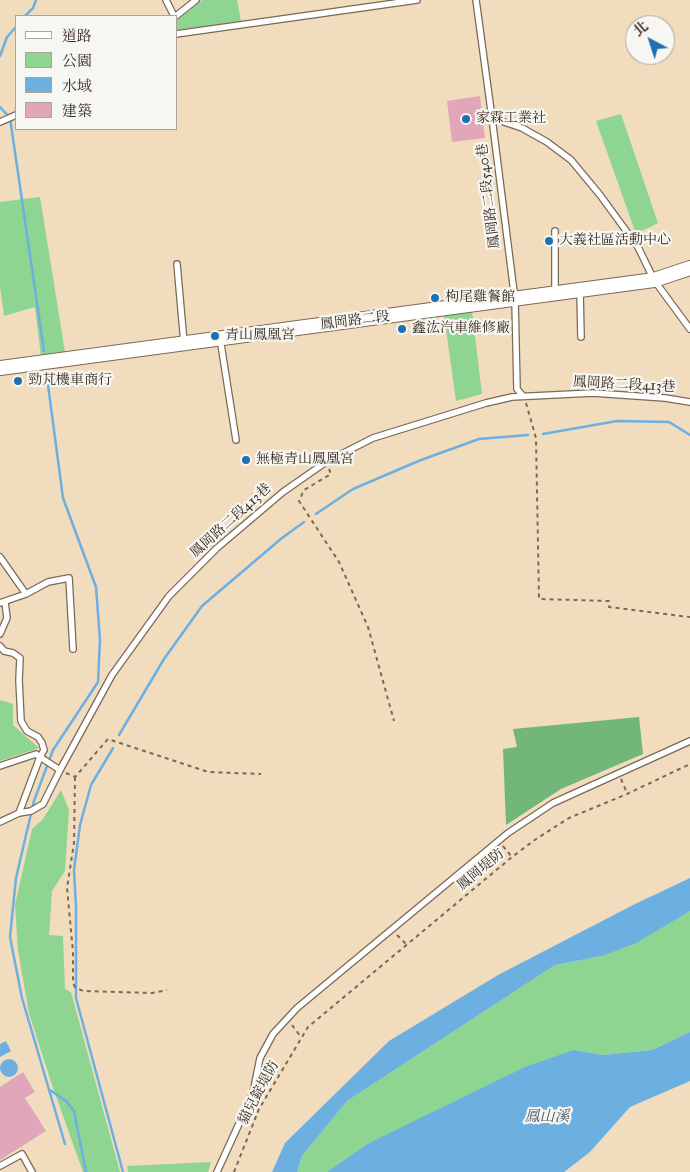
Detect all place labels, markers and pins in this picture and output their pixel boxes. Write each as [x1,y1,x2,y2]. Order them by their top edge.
place label: 家霖工業社 [476,111,546,127]
marker: 家霖工業社 [460,113,472,125]
place label: 大義社區活動中心 [559,233,671,249]
marker: 大義社區活動中心 [543,235,555,247]
place label: 枸尾雞餐館 [445,290,515,306]
marker: 枸尾雞餐館 [429,292,441,304]
place label: 鑫汯汽車維修廠 [412,321,510,337]
marker: 鑫汯汽車維修廠 [396,323,408,335]
place label: 青山鳳凰宮 [225,328,295,344]
marker: 青山鳳凰宮 [209,330,221,342]
place label: 勁芃機車商行 [28,373,112,389]
marker: 勁芃機車商行 [12,375,24,387]
place label: 無極青山鳳凰宮 [256,452,354,468]
marker: 無極青山鳳凰宮 [240,454,252,466]

